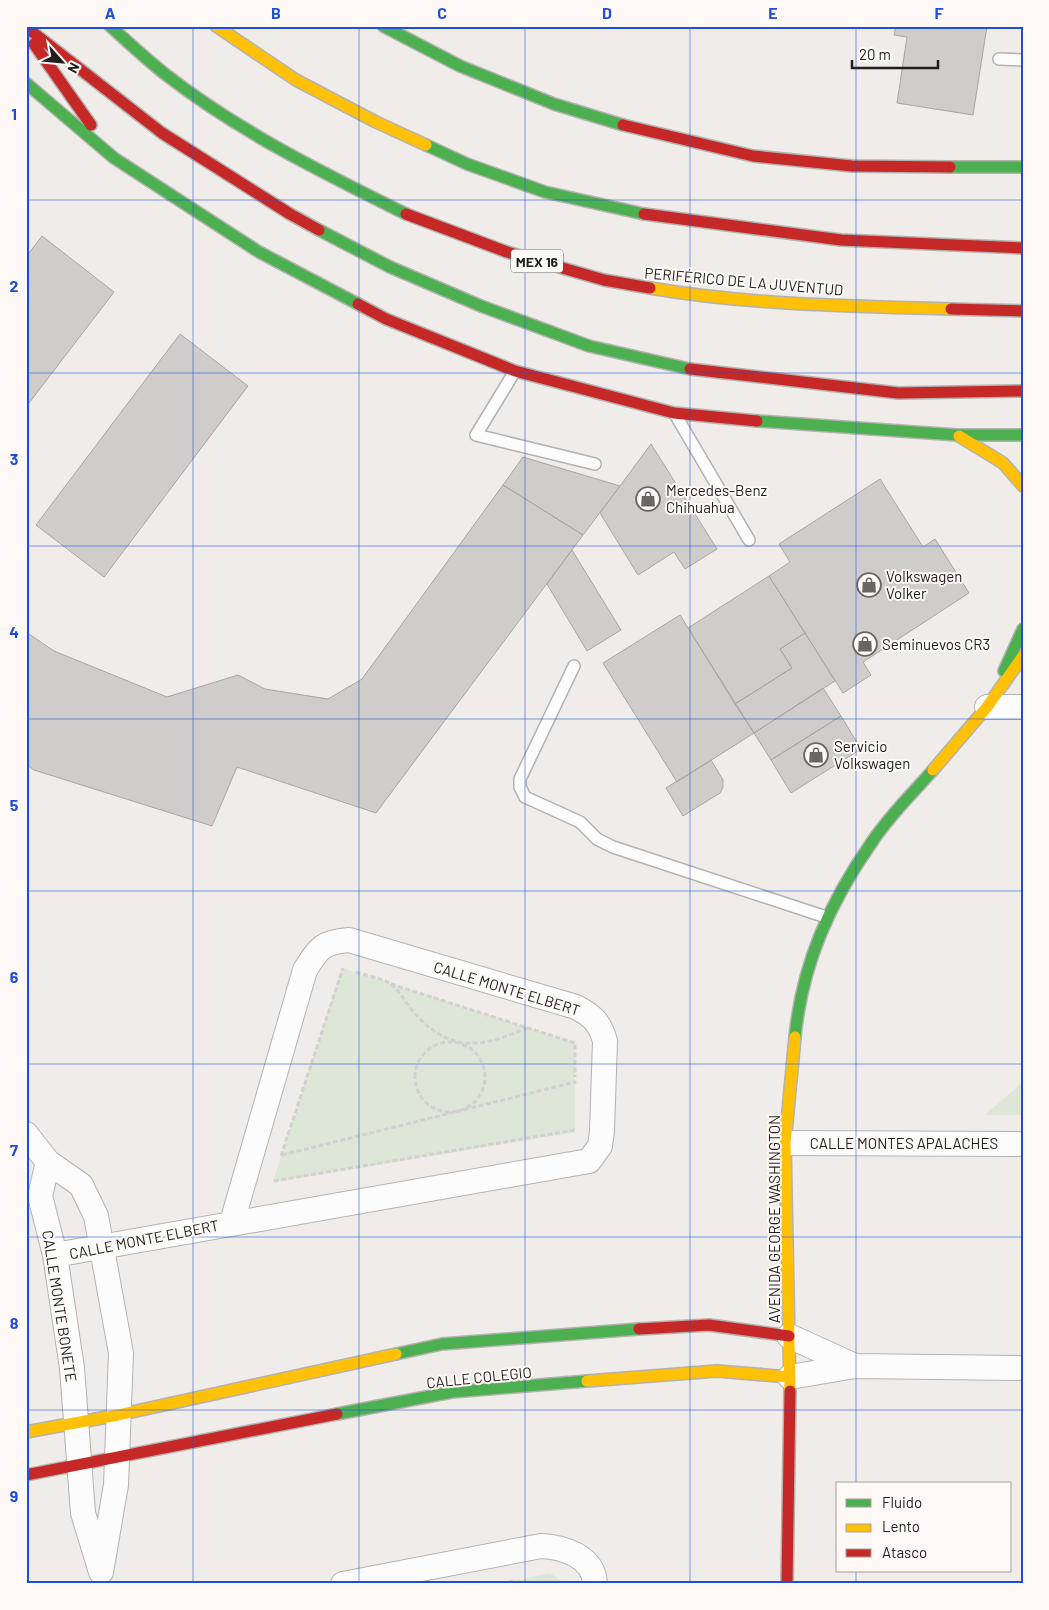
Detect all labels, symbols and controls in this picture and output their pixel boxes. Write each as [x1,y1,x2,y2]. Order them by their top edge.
text: A [105,3,116,22]
text: B [271,3,281,22]
text: C [437,3,447,22]
text: D [602,3,612,22]
text: E [768,3,778,22]
text: F [935,3,944,22]
north arrow [38,38,88,88]
scale bar [852,38,938,70]
text: 20 m [859,45,891,63]
text: N [64,60,84,76]
text: 1 [11,104,17,123]
road number: MEX 16 [511,250,563,272]
street label: PERIFÉRICO DE LA JUVENTUD [644,263,844,299]
text: 2 [10,276,19,295]
text: 3 [10,449,18,468]
place label: Mercedes-Benz Chihuahua [666,481,768,516]
shop icon: Mercedes-Benz Chihuahua [635,486,661,512]
place label: Volkswagen Volker [886,567,962,602]
shop icon: Volkswagen Volker [856,572,882,598]
text: 4 [9,622,19,641]
shop icon: Seminuevos CR3 [852,631,878,657]
place label: Seminuevos CR3 [882,635,990,653]
place label: Servicio Volkswagen [834,737,910,772]
shop icon: Servicio Volkswagen [803,742,829,768]
text: 5 [10,795,19,814]
street label: CALLE MONTE ELBERT [432,957,582,1019]
text: 6 [10,967,19,986]
street label: AVENIDA GEORGE WASHINGTON [765,1115,783,1323]
street label: CALLE MONTES APALACHES [810,1134,998,1152]
text: 7 [10,1140,18,1159]
street label: CALLE MONTE ELBERT [68,1216,220,1262]
street label: CALLE MONTE BONETE [39,1229,81,1383]
text: 8 [10,1313,19,1332]
street label: CALLE COLEGIO [425,1363,533,1391]
legend [836,1482,1012,1572]
text: 9 [10,1486,18,1505]
text: Fluido [882,1493,922,1511]
text: Lento [882,1517,920,1535]
text: Atasco [882,1543,927,1561]

